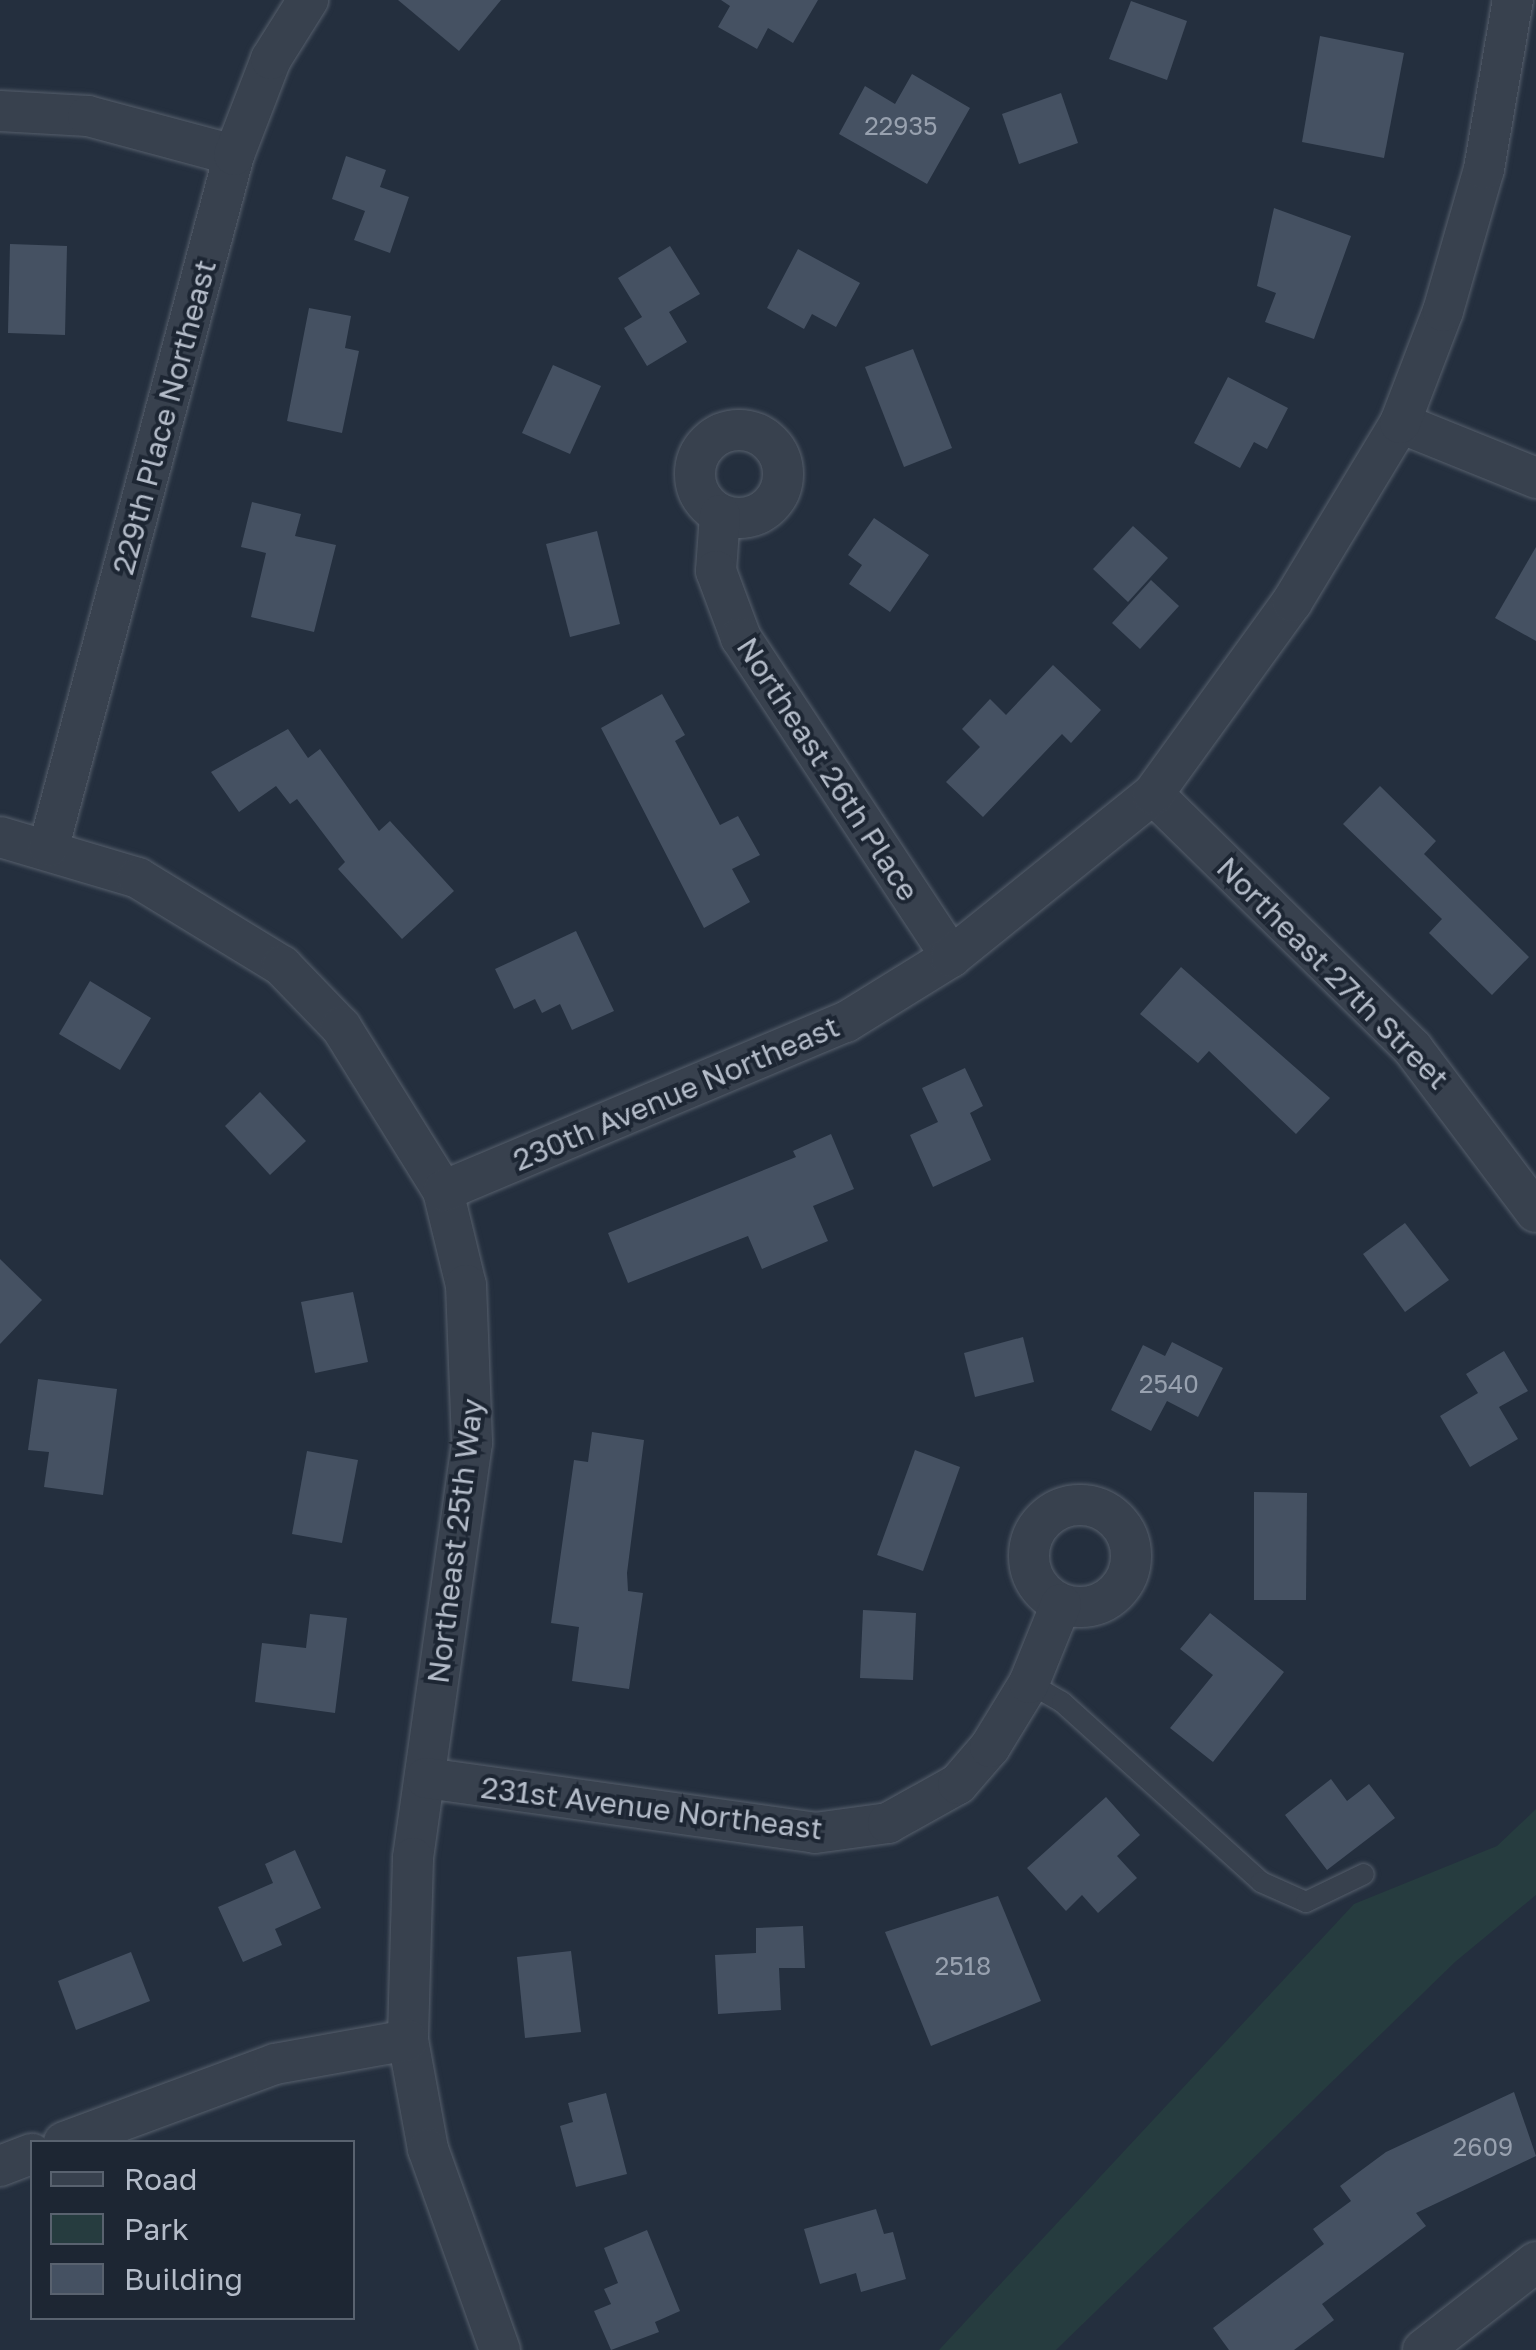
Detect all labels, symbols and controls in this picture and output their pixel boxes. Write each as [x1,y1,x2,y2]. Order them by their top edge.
house number: 22935 [864,111,938,141]
street label: 229th Place Northeast [105,256,223,578]
street label: Northeast 26th Place [729,631,927,907]
street label: Northeast 27th Street [1209,849,1457,1097]
street label: 230th Avenue Northeast [508,1008,844,1178]
house number: 2540 [1139,1369,1199,1399]
street label: Northeast 25th Way [420,1396,490,1686]
street label: 231st Avenue Northeast [479,1769,825,1847]
house number: 2518 [935,1951,991,1981]
house number: 2609 [1453,2132,1513,2162]
legend [30,2140,355,2320]
text: Road [124,2161,198,2197]
text: Park [124,2211,189,2247]
text: Building [124,2261,243,2297]

